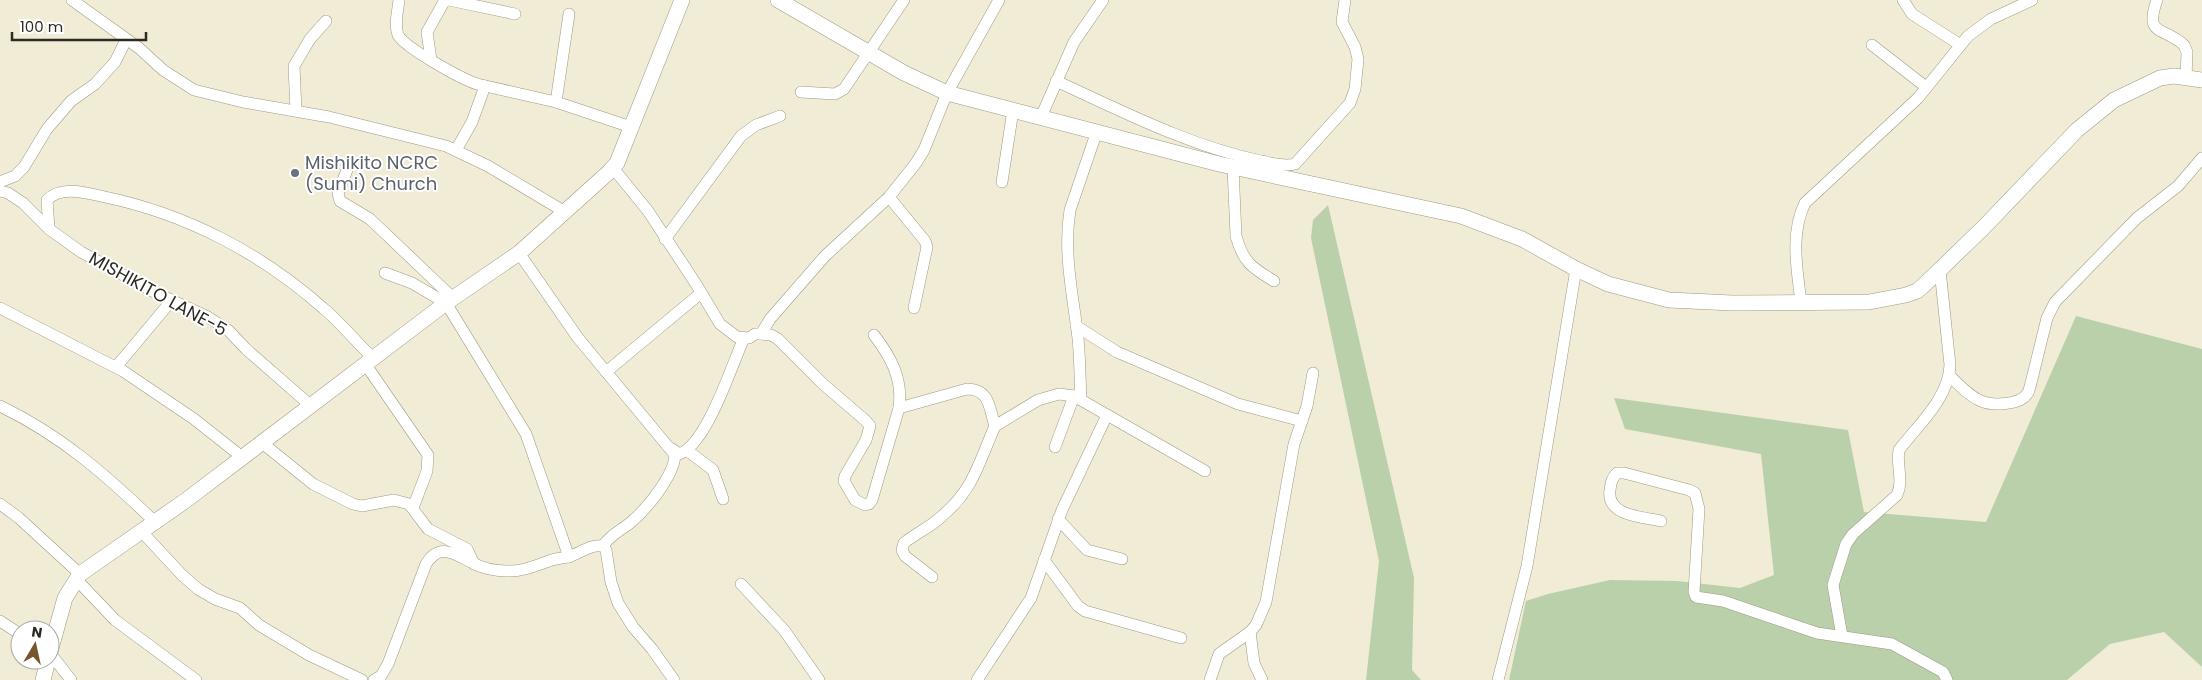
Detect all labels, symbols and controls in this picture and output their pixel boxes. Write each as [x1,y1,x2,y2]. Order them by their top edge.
scale bar [12,10,146,42]
text: 100 m [20,16,63,37]
place label: Mishikito NCRC (Sumi) Church [305,150,438,196]
marker: Mishikito NCRC (Sumi) Church [289,167,301,179]
street label: MISHIKITO LANE-5 [85,245,232,342]
north arrow [10,620,60,670]
text: N [30,621,44,643]

